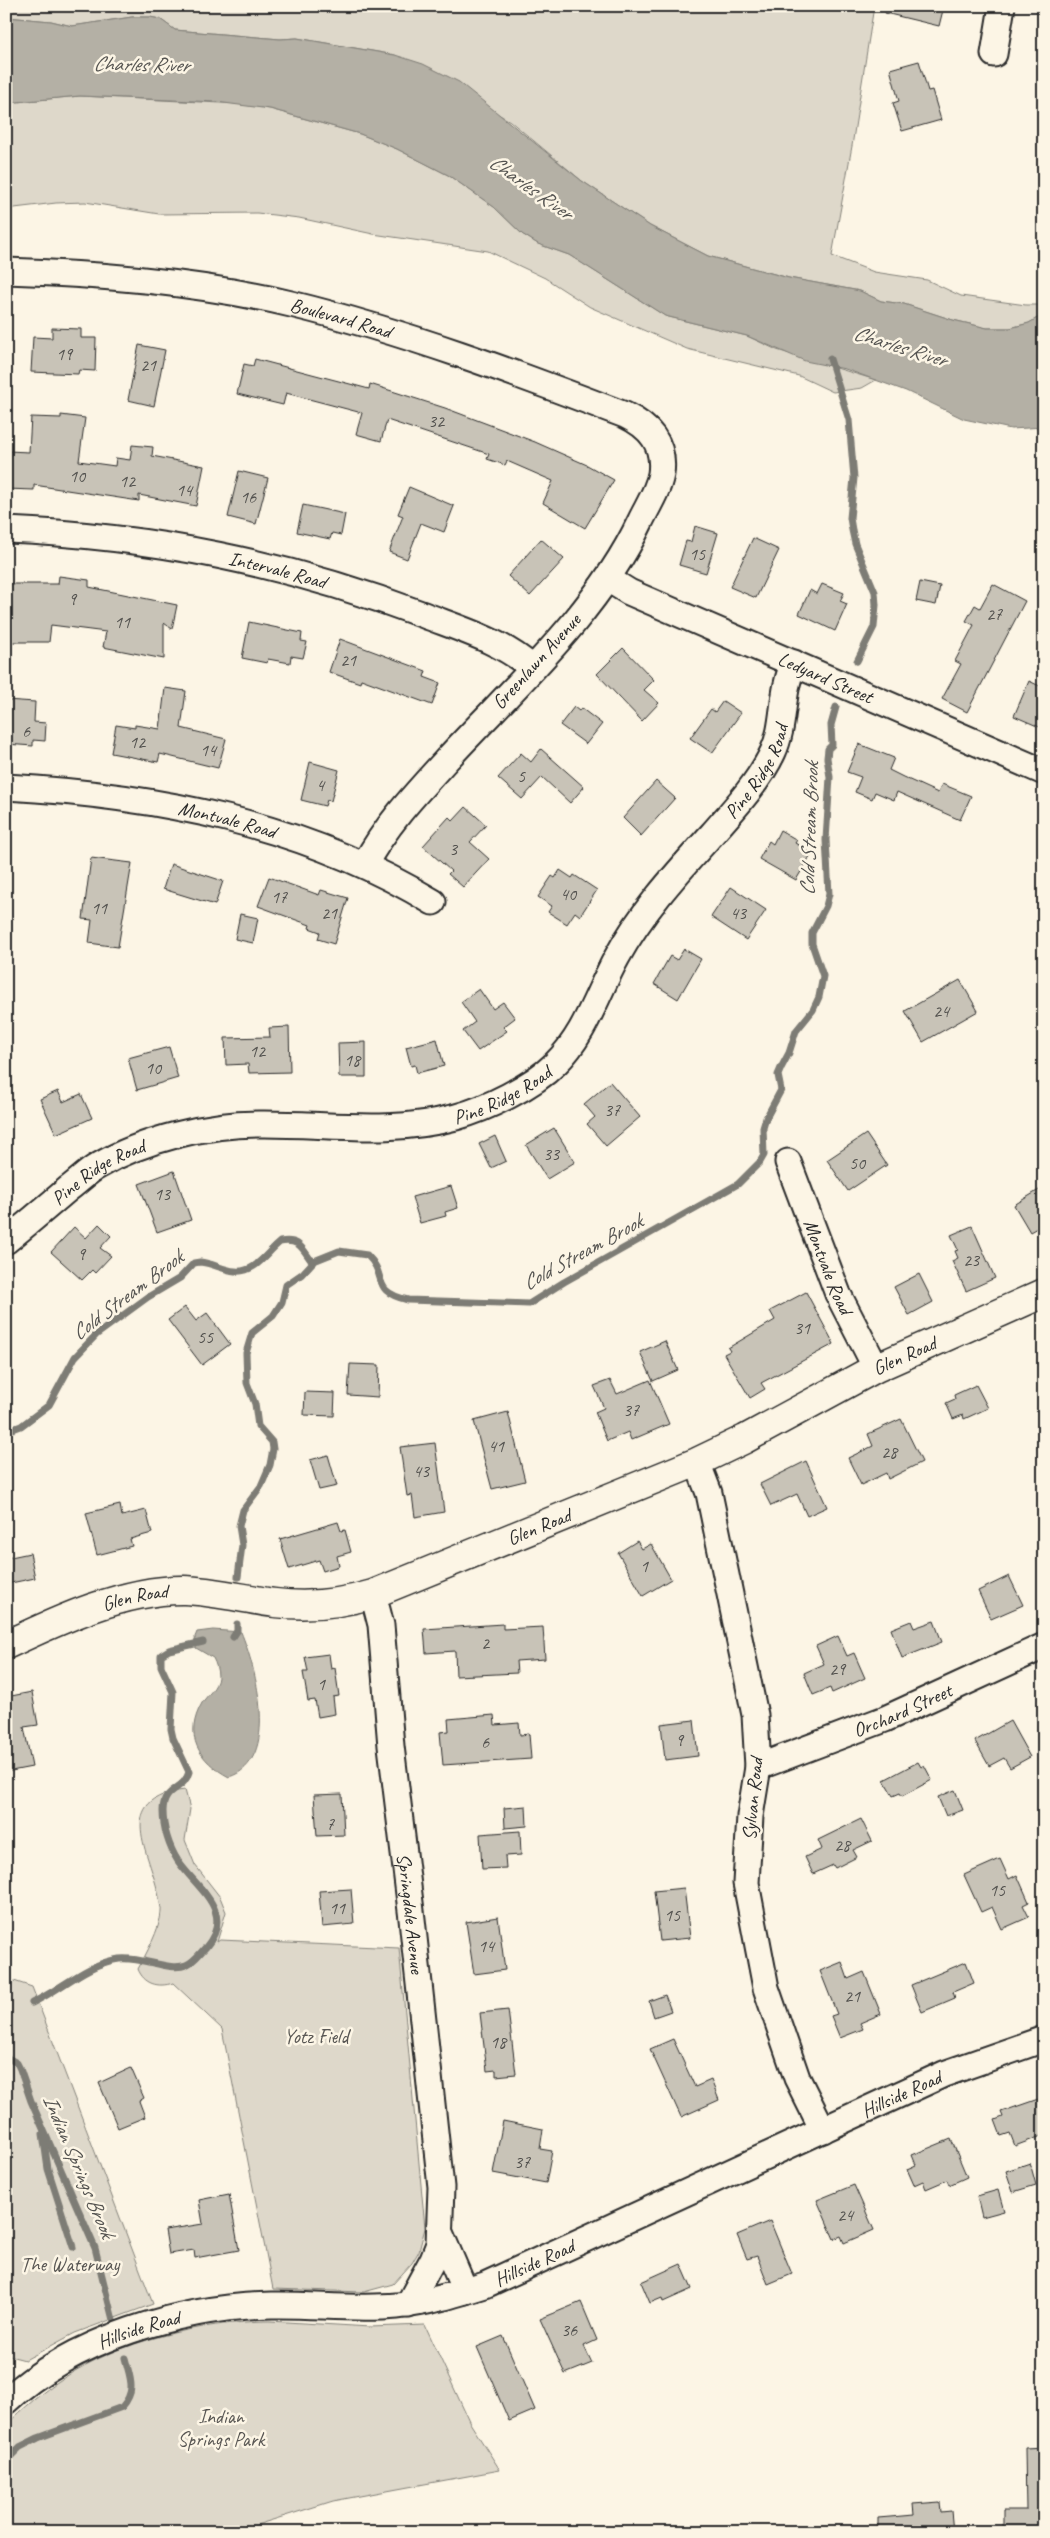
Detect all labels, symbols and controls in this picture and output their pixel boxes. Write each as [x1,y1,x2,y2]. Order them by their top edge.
water label: Charles River [93,50,192,78]
water label: Charles River [484,149,580,227]
street label: Boulevard Road [288,292,397,345]
water label: Charles River [851,320,953,373]
house number: 19 [56,343,74,365]
house number: 21 [140,354,157,376]
house number: 32 [428,410,446,432]
house number: 10 [69,465,87,487]
house number: 12 [119,470,137,492]
house number: 14 [176,479,194,501]
house number: 16 [240,486,257,508]
house number: 15 [689,543,706,565]
street label: Intervale Road [226,546,332,595]
house number: 9 [68,588,78,610]
house number: 27 [986,603,1003,625]
street label: Greenlawn Avenue [487,607,587,715]
house number: 11 [114,611,131,633]
street label: Ledyard Street [774,646,879,710]
house number: 21 [340,649,357,671]
street label: Pine Ridge Road [719,719,794,824]
house number: 6 [22,720,31,742]
house number: 12 [129,731,147,753]
house number: 14 [200,739,218,761]
water label: Cold Stream Brook [794,759,824,896]
house number: 5 [517,765,526,787]
house number: 4 [316,774,326,796]
street label: Montvale Road [176,796,282,845]
house number: 3 [449,838,459,860]
house number: 40 [560,883,578,905]
house number: 17 [271,886,288,908]
house number: 11 [91,897,108,919]
house number: 21 [321,902,338,924]
house number: 43 [730,902,748,924]
house number: 24 [933,1000,951,1022]
house number: 12 [249,1040,267,1062]
house number: 18 [344,1049,362,1071]
house number: 10 [145,1057,163,1079]
street label: Pine Ridge Road [451,1059,559,1130]
house number: 37 [604,1099,621,1121]
street label: Pine Ridge Road [46,1133,151,1211]
house number: 33 [543,1143,561,1165]
house number: 50 [849,1152,867,1174]
house number: 13 [154,1183,172,1205]
water label: Cold Stream Brook [518,1207,649,1296]
street label: Montvale Road [798,1216,860,1321]
water label: Cold Stream Brook [66,1243,191,1345]
house number: 9 [77,1243,87,1265]
house number: 23 [963,1249,981,1271]
house number: 31 [794,1317,811,1339]
house number: 55 [197,1326,214,1348]
street label: Glen Road [869,1330,943,1381]
house number: 37 [623,1399,640,1421]
house number: 41 [488,1435,505,1457]
house number: 28 [881,1441,899,1463]
house number: 43 [413,1460,431,1482]
street label: Glen Road [503,1502,578,1551]
house number: 1 [640,1555,649,1577]
street label: Glen Road [99,1578,172,1617]
house number: 2 [481,1632,491,1654]
house number: 29 [829,1658,847,1680]
house number: 1 [317,1673,326,1695]
street label: Orchard Street [850,1677,958,1743]
house number: 9 [675,1729,685,1751]
house number: 6 [481,1731,490,1753]
street label: Sylvan Road [736,1754,769,1841]
house number: 7 [326,1813,335,1835]
house number: 28 [834,1834,852,1856]
street label: Springdale Avenue [391,1852,430,1976]
house number: 15 [989,1879,1006,1901]
house number: 11 [329,1897,346,1919]
house number: 15 [664,1904,681,1926]
house number: 14 [478,1935,496,1957]
house number: 21 [844,1985,861,2007]
park label: Yotz Field [284,2024,351,2049]
house number: 18 [490,2031,508,2053]
street label: Hillside Road [857,2064,948,2123]
water label: Indian Springs Brook [37,2091,122,2244]
house number: 37 [514,2151,531,2173]
house number: 24 [837,2204,855,2226]
street label: Hillside Road [490,2232,581,2292]
park label: The Waterway [21,2252,121,2277]
street label: Hillside Road [93,2304,185,2355]
house number: 36 [561,2319,578,2341]
park label: Indian Springs Park [178,2404,266,2452]

